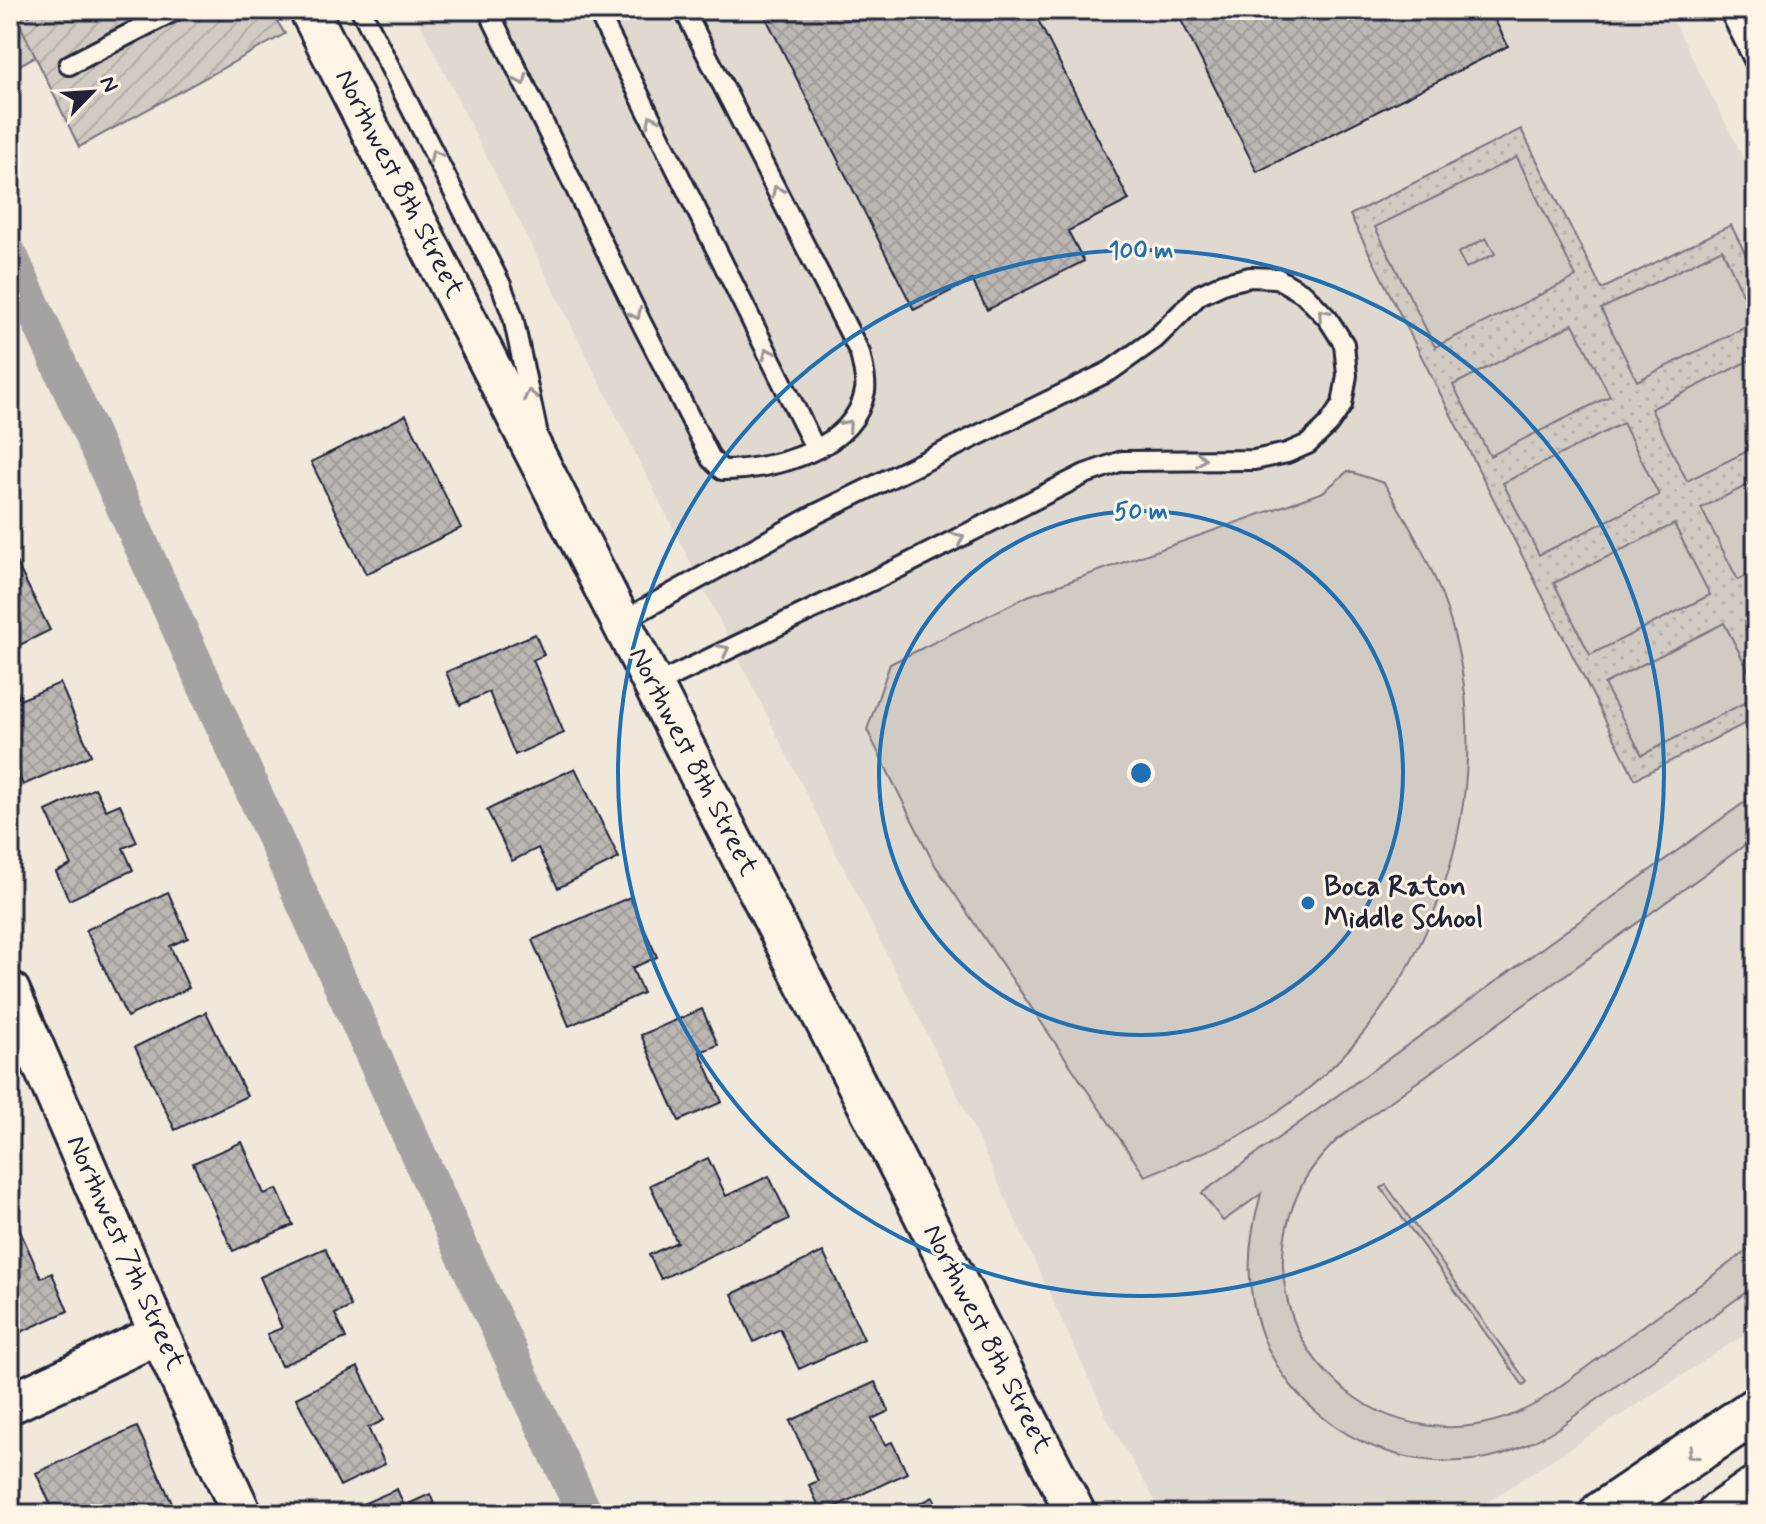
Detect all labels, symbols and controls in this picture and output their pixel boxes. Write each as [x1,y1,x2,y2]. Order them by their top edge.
north arrow [52,52,132,132]
street label: Northwest 8th Street [325,63,473,305]
text: N [93,72,124,97]
one-way arrow [512,72,528,86]
one-way arrow [646,114,662,129]
one-way arrow [429,149,444,164]
one-way arrow [771,184,786,199]
text: 100 m [1109,236,1173,267]
one-way arrow [627,305,642,320]
one-way arrow [1318,309,1333,324]
one-way arrow [762,347,778,362]
one-way arrow [522,389,539,403]
one-way arrow [837,419,852,434]
one-way arrow [1195,450,1208,468]
text: 50 m [1114,497,1168,528]
one-way arrow [950,533,965,548]
street label: Northwest 8th Street [619,641,767,883]
one-way arrow [716,644,731,660]
centre of rings [1127,759,1155,787]
place label: Boca Raton Middle School [1324,869,1483,938]
marker: Boca Raton Middle School [1299,894,1317,912]
street label: Northwest 7th Street [57,1130,194,1377]
street label: Northwest 8th Street [913,1218,1061,1460]
one-way arrow [1686,1444,1700,1459]

